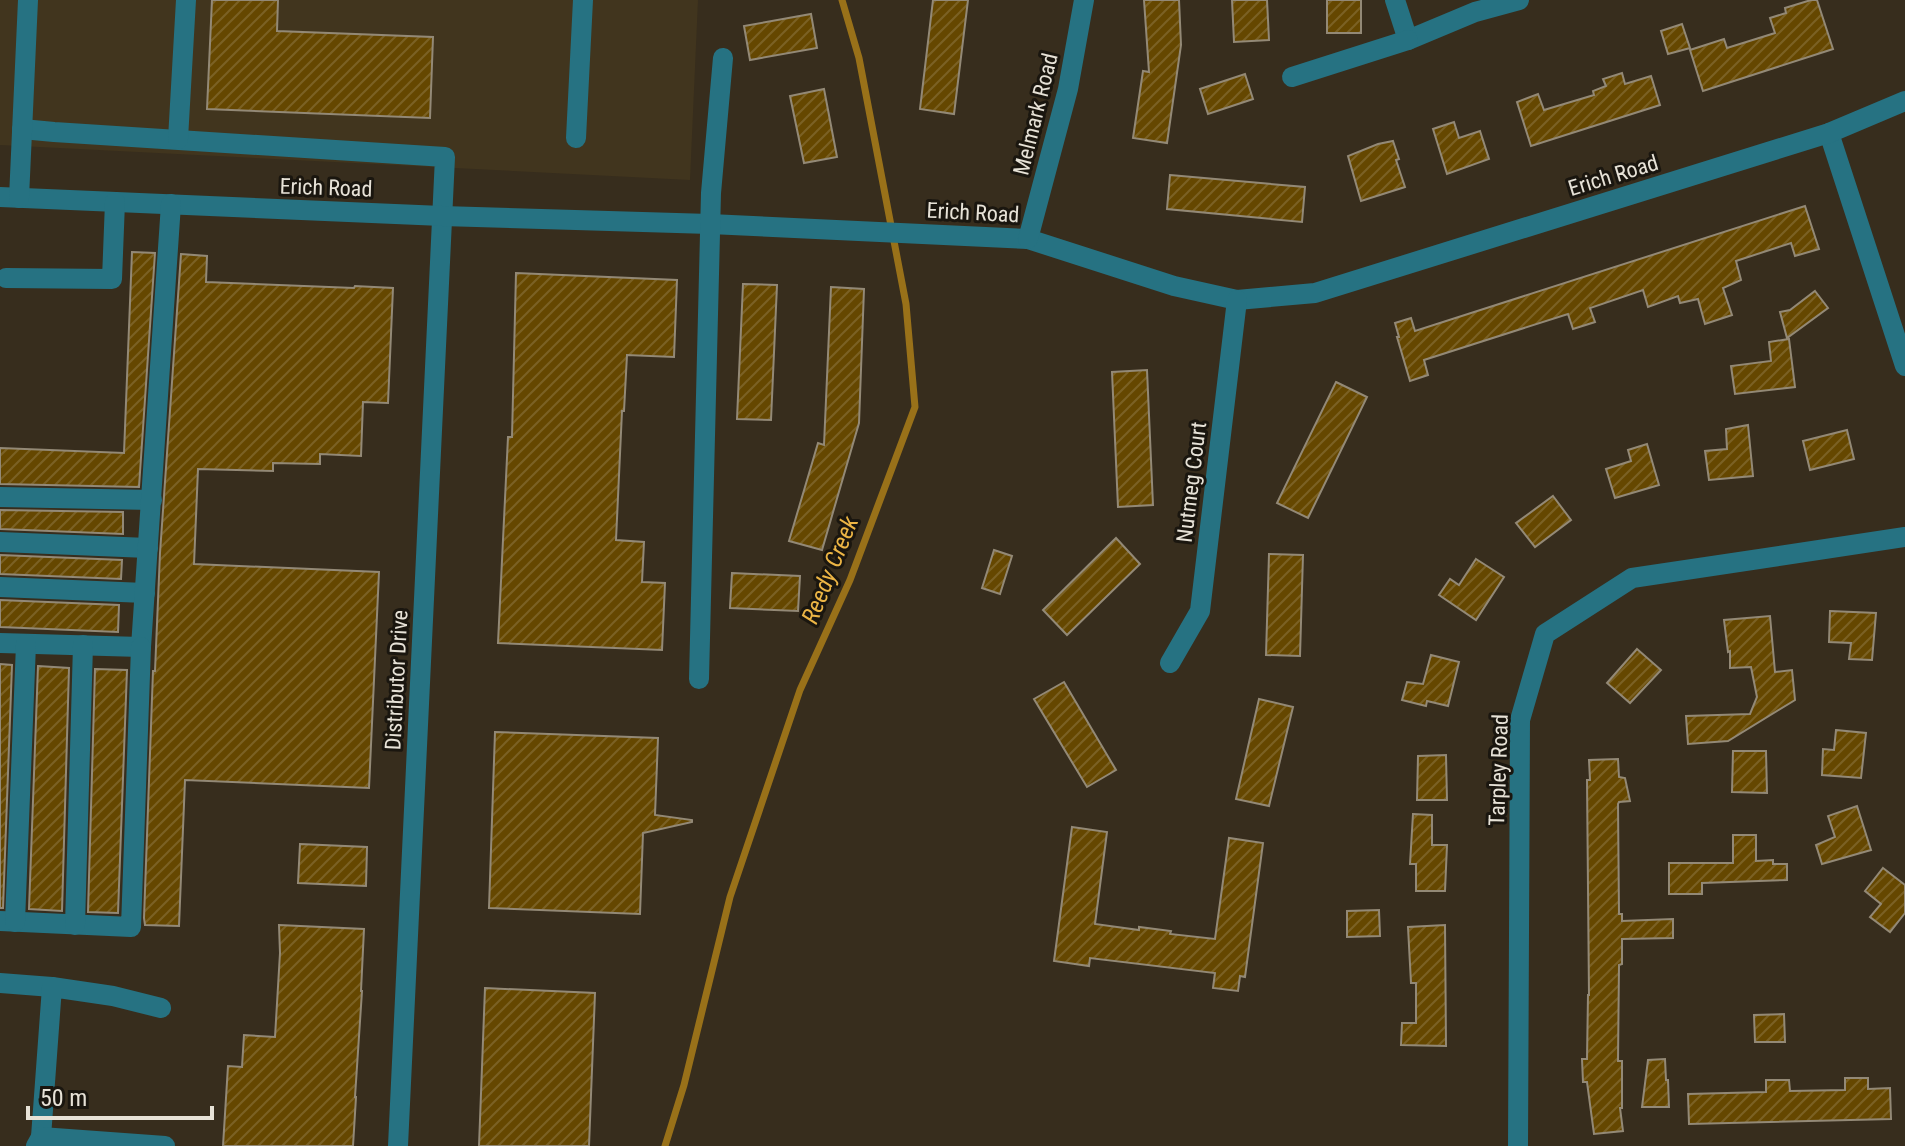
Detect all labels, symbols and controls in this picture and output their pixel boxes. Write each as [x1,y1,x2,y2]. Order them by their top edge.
street label: Melmark Road [1008,50,1063,178]
street label: Erich Road [1565,150,1661,201]
street label: Erich Road [279,173,373,202]
street label: Erich Road [926,198,1020,227]
street label: Nutmeg Court [1172,420,1211,544]
water label: Reedy Creek [796,512,864,628]
street label: Distributor Drive [380,609,413,751]
street label: Tarpley Road [1484,714,1513,826]
scale bar [28,1070,212,1120]
text: 50 m [40,1084,87,1112]

